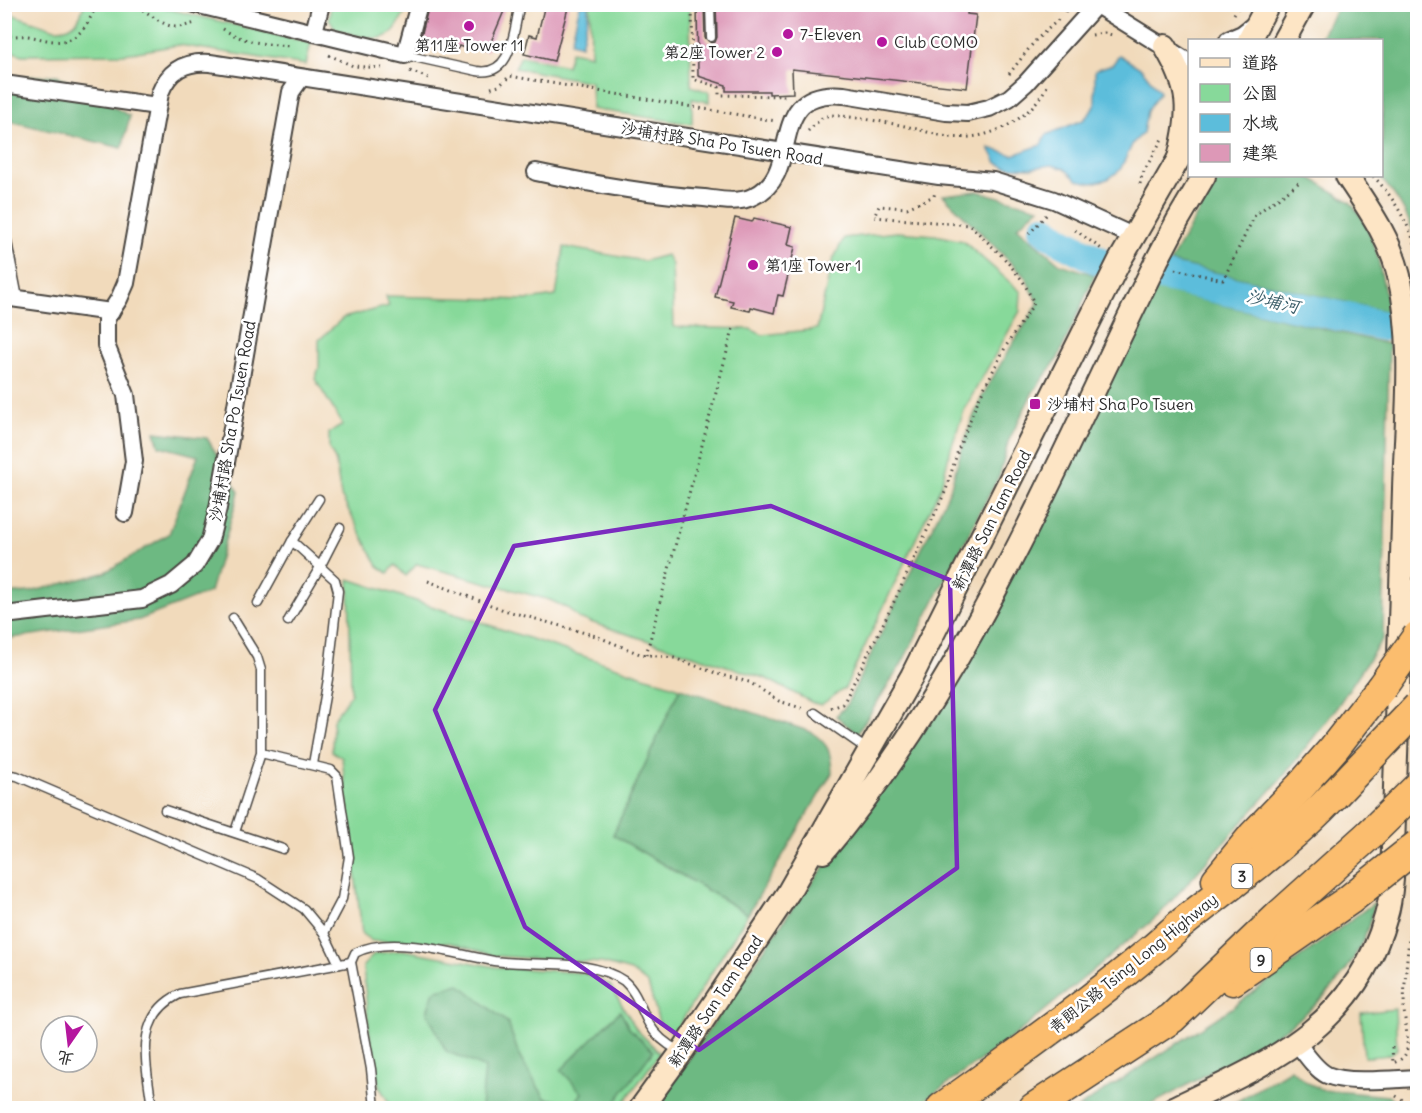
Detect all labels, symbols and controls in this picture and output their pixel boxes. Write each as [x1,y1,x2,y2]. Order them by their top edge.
marker: 第11座 Tower 11 [462,19,476,33]
place label: 7-Eleven [800,24,861,44]
marker: 7-Eleven [781,27,795,41]
place label: Club COMO [894,32,978,52]
place label: 第11座 Tower 11 [414,35,524,55]
marker: Club COMO [875,35,889,49]
legend [1188,39,1383,177]
place label: 第2座 Tower 2 [664,42,765,62]
marker: 第2座 Tower 2 [770,45,784,59]
text: 道路 [1242,51,1278,74]
text: 公園 [1242,81,1278,104]
text: 水域 [1242,111,1278,134]
street label: 沙埔村路 Sha Po Tsuen Road [620,117,824,169]
text: 建築 [1242,141,1278,164]
place label: 第1座 Tower 1 [765,255,861,275]
marker: 第1座 Tower 1 [746,258,760,272]
water label: 沙埔河 [1244,284,1305,319]
street label: 沙埔村路 Sha Po Tsuen Road [204,319,260,523]
place label: 沙埔村 Sha Po Tsuen [1047,394,1194,414]
marker: 沙埔村 Sha Po Tsuen [1028,397,1042,411]
street label: 新潭路 San Tam Road [947,447,1035,593]
road number: 3 [1232,864,1252,888]
street label: 青朗公路 Tsing Long Highway [1045,889,1221,1037]
street label: 新潭路 San Tam Road [663,931,767,1071]
road number: 9 [1250,948,1272,972]
north arrow [39,1014,99,1074]
text: 北 [55,1047,76,1070]

